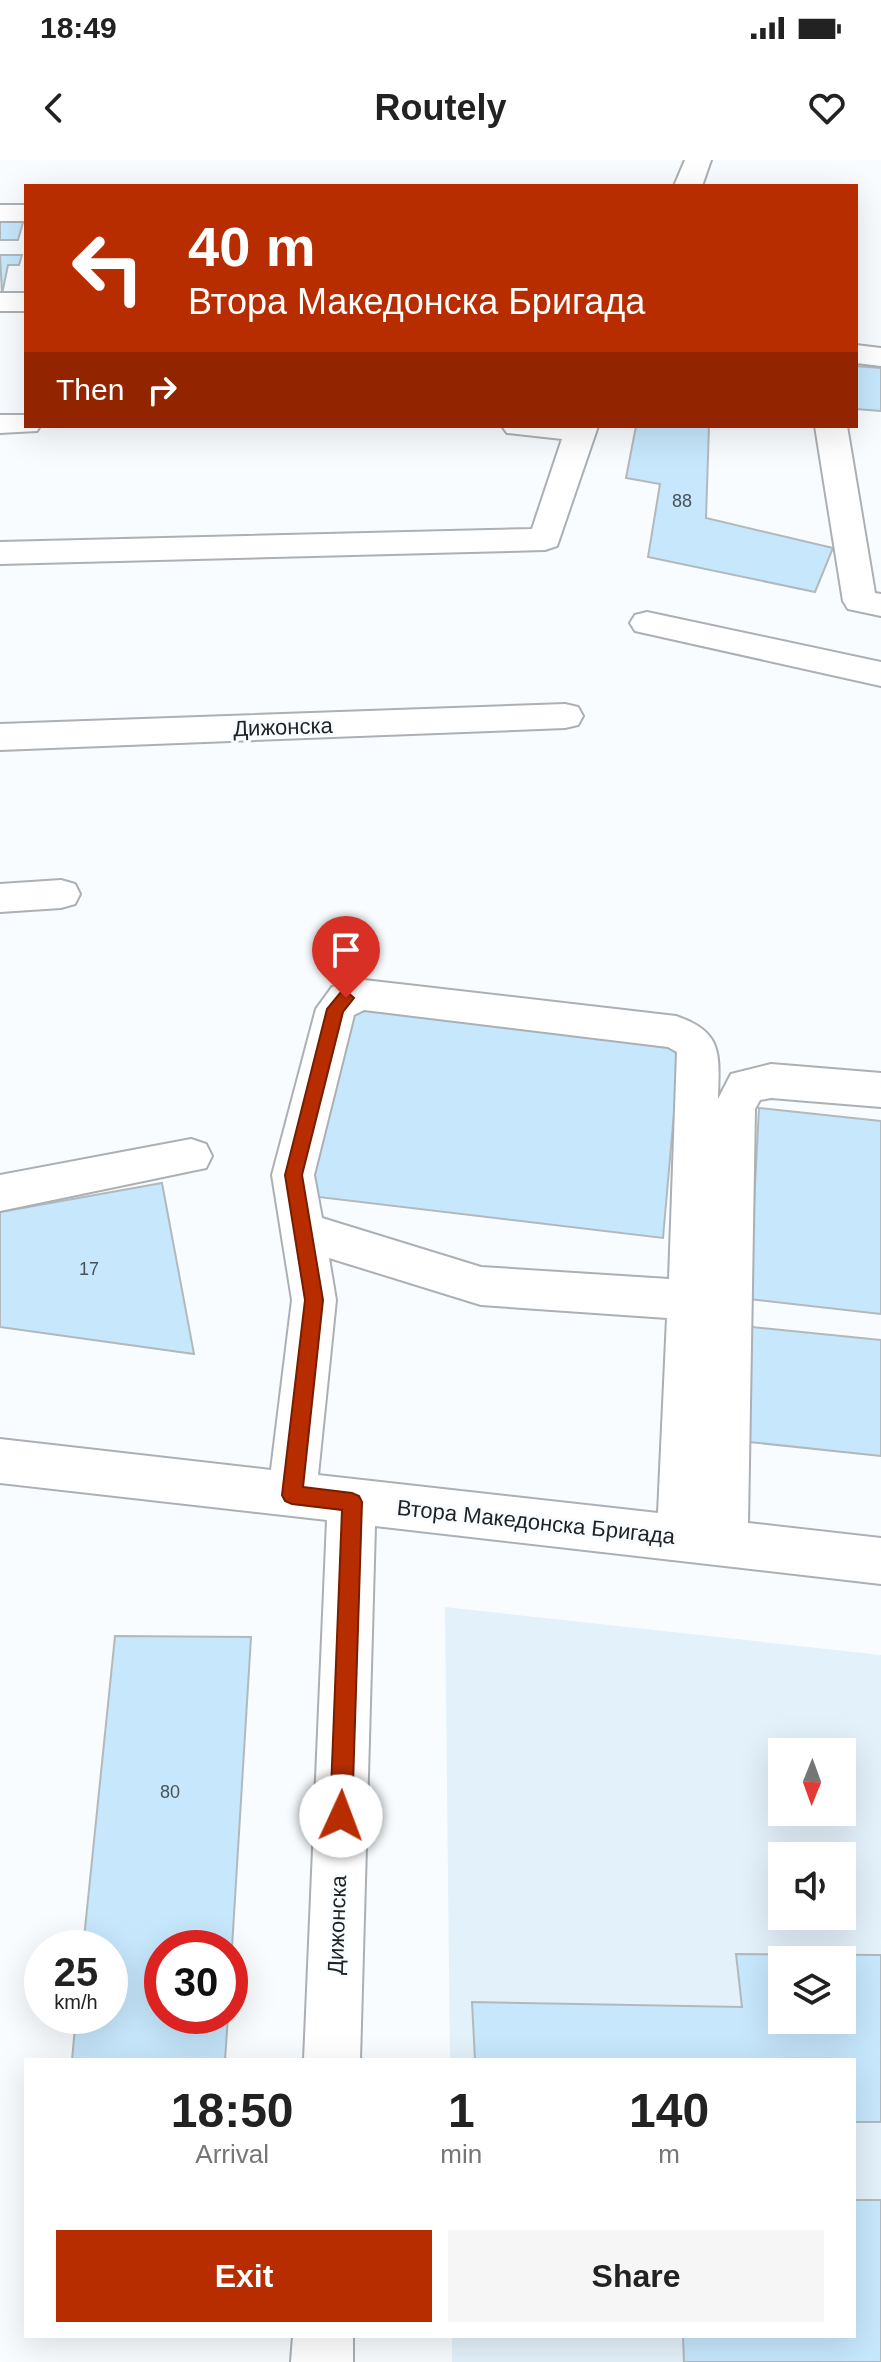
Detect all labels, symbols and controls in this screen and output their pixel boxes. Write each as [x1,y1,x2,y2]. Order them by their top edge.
text: 18:49 [40,11,117,44]
icon: back [32,86,76,130]
icon: heart [805,86,849,130]
text: Routely [374,87,507,128]
text: 40 m [188,215,316,278]
icon: left [56,216,160,320]
text: Втора Македонска Бригада [188,281,645,322]
icon: right [140,368,184,412]
text: Then [56,373,124,406]
house number: 88 [672,491,692,511]
street label: Дижонска [233,713,334,741]
pin [312,916,380,998]
icon: arrive [324,928,368,972]
house number: 17 [79,1259,99,1279]
street label: Втора Македонска Бригада [396,1495,677,1549]
north arrow [768,1738,856,1826]
map controls [768,1738,856,2034]
position arrow [299,1774,383,1858]
house number: 80 [160,1782,180,1802]
button: sound [768,1842,856,1930]
street label: Дижонска [323,1874,351,1975]
speed limit sign: 30 [144,1930,248,2034]
button: layers [768,1946,856,2034]
text: 25 [54,1950,98,1994]
text: km/h [54,1991,98,2013]
text: 18:50 [171,2084,294,2137]
text: 1 [448,2084,475,2137]
text: 140 [629,2084,709,2137]
text: Arrival [195,2139,269,2169]
text: min [440,2139,482,2169]
text: m [658,2139,680,2169]
button: Exit [56,2230,432,2322]
button: Share [448,2230,824,2322]

